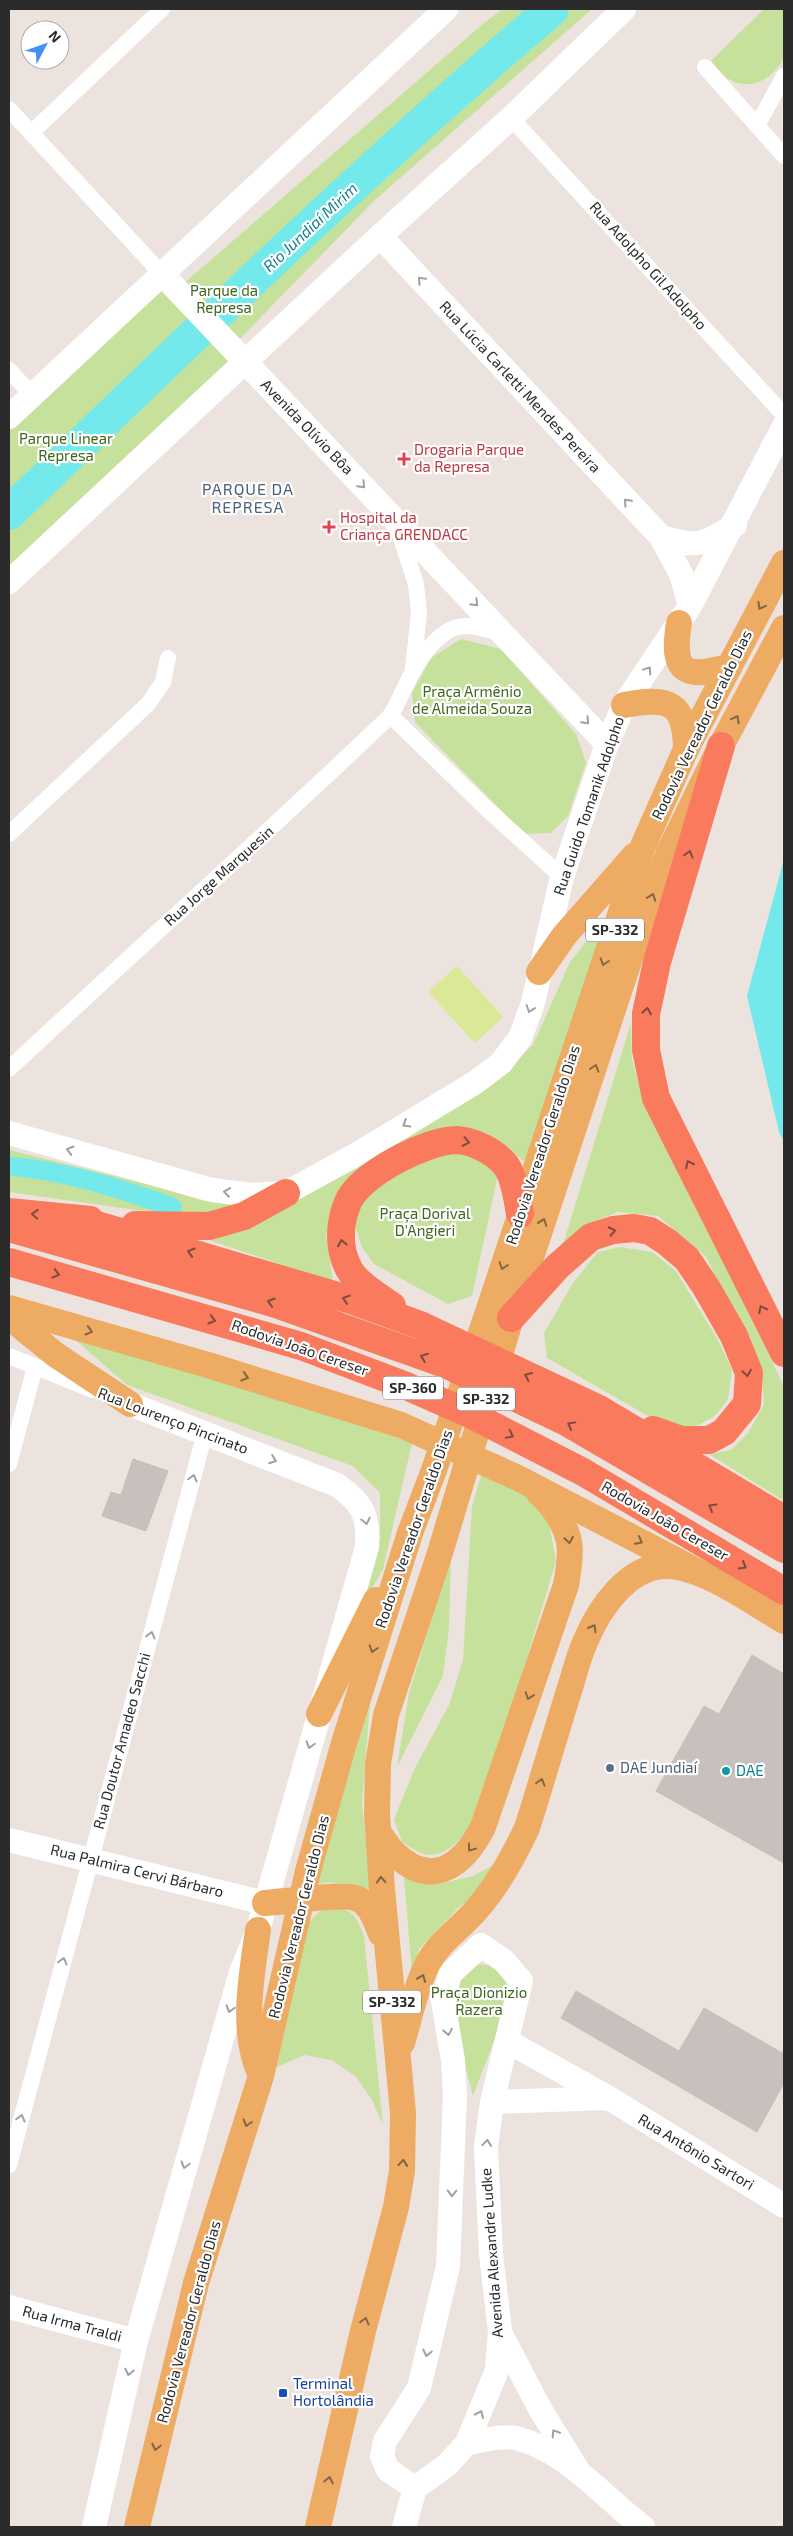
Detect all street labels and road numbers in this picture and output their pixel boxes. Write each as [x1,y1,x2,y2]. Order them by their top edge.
street label: Rua Adolpho Gil Adolpho [586,198,711,333]
street label: Rua Lúcia Carletti Mendes Pereira [436,297,605,476]
street label: Avenida Olívio Bôa [258,375,358,478]
street label: Rodovia Vereador Geraldo Dias [647,627,755,822]
street label: Rua Guido Tomanik Adolpho [549,714,627,897]
street label: Rua Jorge Marquesin [160,821,277,929]
road number: SP-332 [586,918,644,942]
street label: Rodovia Vereador Geraldo Dias [501,1043,583,1247]
street label: Rodovia João Cereser [230,1315,371,1379]
road number: SP-360 [383,1376,443,1400]
street label: Rua Lourenço Pincinato [95,1383,251,1458]
road number: SP-332 [457,1388,515,1410]
street label: Rodovia Vereador Geraldo Dias [371,1427,456,1630]
street label: Rodovia João Cereser [599,1476,732,1564]
street label: Rua Doutor Amadeo Sacchi [89,1650,153,1831]
street label: Rodovia Vereador Geraldo Dias [264,1813,332,2020]
street label: Rua Palmira Cervi Bárbaro [49,1840,226,1900]
road number: SP-332 [363,1990,421,2014]
street label: Rua Antônio Sartori [635,2109,758,2193]
street label: Avenida Alexandre Ludke [476,2168,506,2339]
street label: Rodovia Vereador Geraldo Dias [152,2219,224,2425]
street label: Rua Irma Traldi [21,2301,124,2345]

